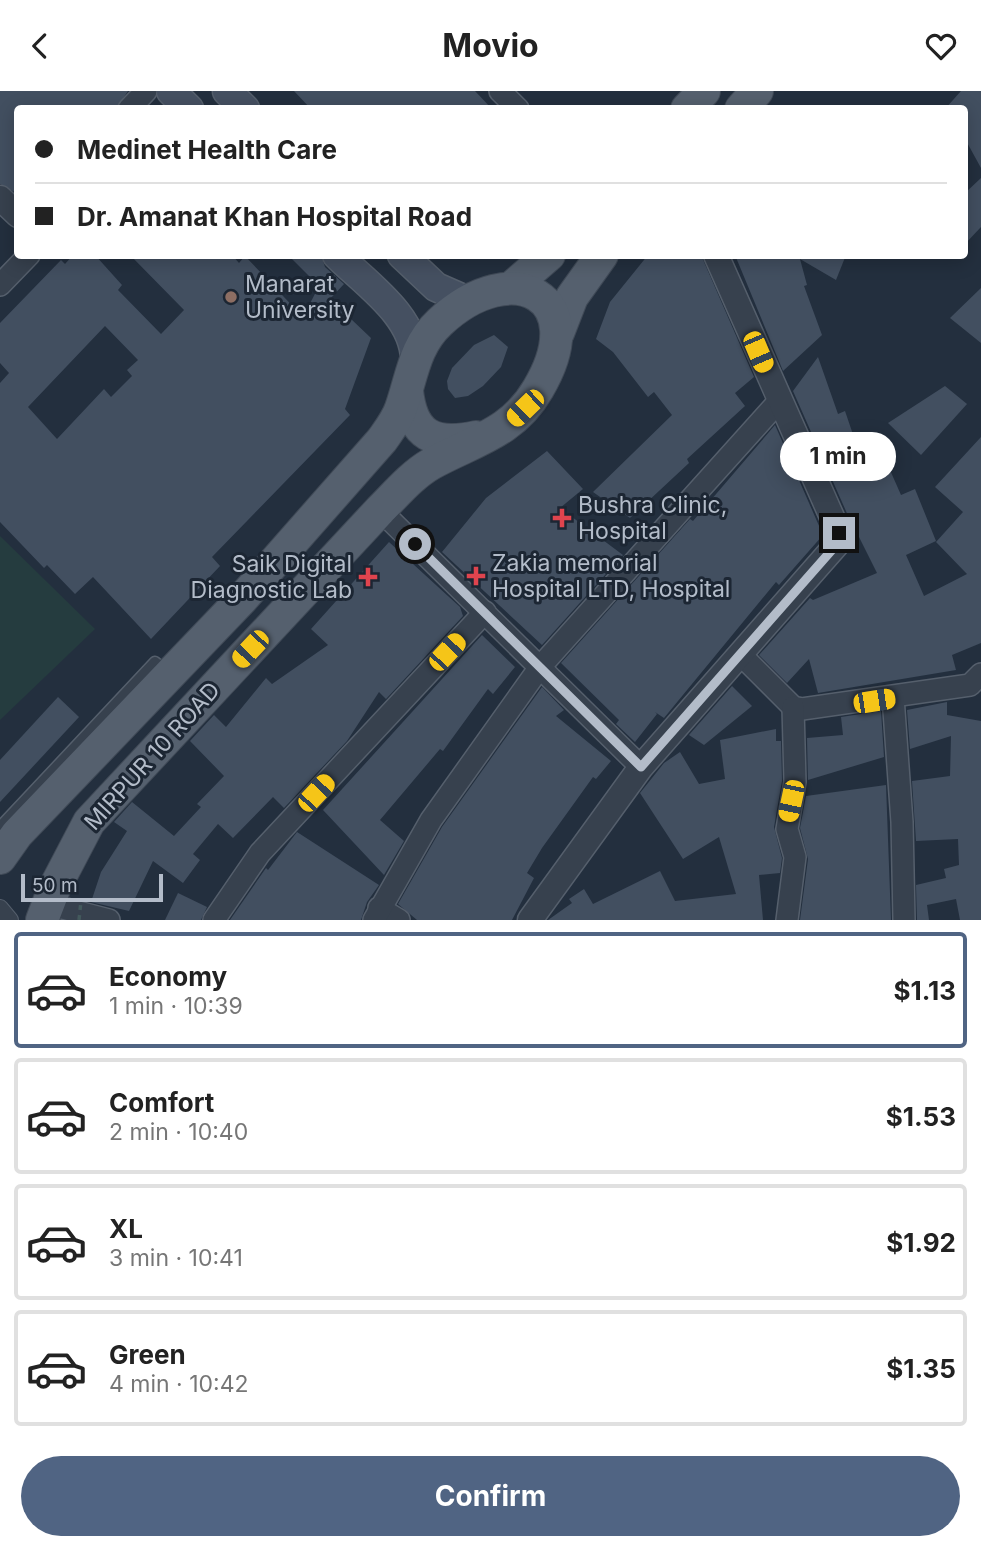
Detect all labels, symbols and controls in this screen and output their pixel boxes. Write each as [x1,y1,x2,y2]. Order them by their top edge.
text: Movio [442,26,539,65]
icon: back [21,27,59,65]
icon: heart [922,27,960,65]
text: Medinet Health Care [77,134,337,165]
text: Dr. Amanat Khan Hospital Road [77,201,472,232]
place label: Manarat University [245,270,355,324]
marker: Manarat University [223,289,239,305]
car [741,329,776,375]
car [503,386,548,430]
callout: 1 min [781,431,897,481]
text: 1 min [810,442,866,470]
place label: Bushra Clinic, Hospital [578,491,727,545]
marker: Bushra Clinic, Hospital [552,508,572,528]
route end [823,517,855,549]
route start [399,528,431,560]
place label: Zakia memorial Hospital LTD, Hospital [492,549,730,603]
place label: Saik Digital Diagnostic Lab [191,550,352,604]
marker: Zakia memorial Hospital LTD, Hospital [466,566,486,586]
marker: Saik Digital Diagnostic Lab [358,567,378,587]
car [228,626,273,672]
car [425,629,470,675]
street label: MIRPUR 10 ROAD [78,676,226,836]
car [852,687,897,715]
car [294,770,339,816]
car [777,778,806,824]
scale bar [21,871,163,903]
text: 50 m [32,874,78,897]
icon: car [25,959,88,1022]
text: Economy [109,961,227,992]
text: $1.13 [893,975,956,1006]
text: 1 min · 10:39 [109,992,243,1020]
icon: car [25,1085,88,1148]
text: Comfort [109,1087,214,1118]
text: $1.53 [886,1101,956,1132]
text: 2 min · 10:40 [109,1118,248,1146]
icon: car [25,1211,88,1274]
text: XL [109,1213,143,1244]
text: $1.92 [886,1227,956,1258]
text: 3 min · 10:41 [109,1244,243,1272]
icon: car [25,1337,88,1400]
text: Green [109,1339,186,1370]
text: $1.35 [886,1353,956,1384]
text: 4 min · 10:42 [109,1370,249,1398]
button: Confirm [21,1456,960,1536]

